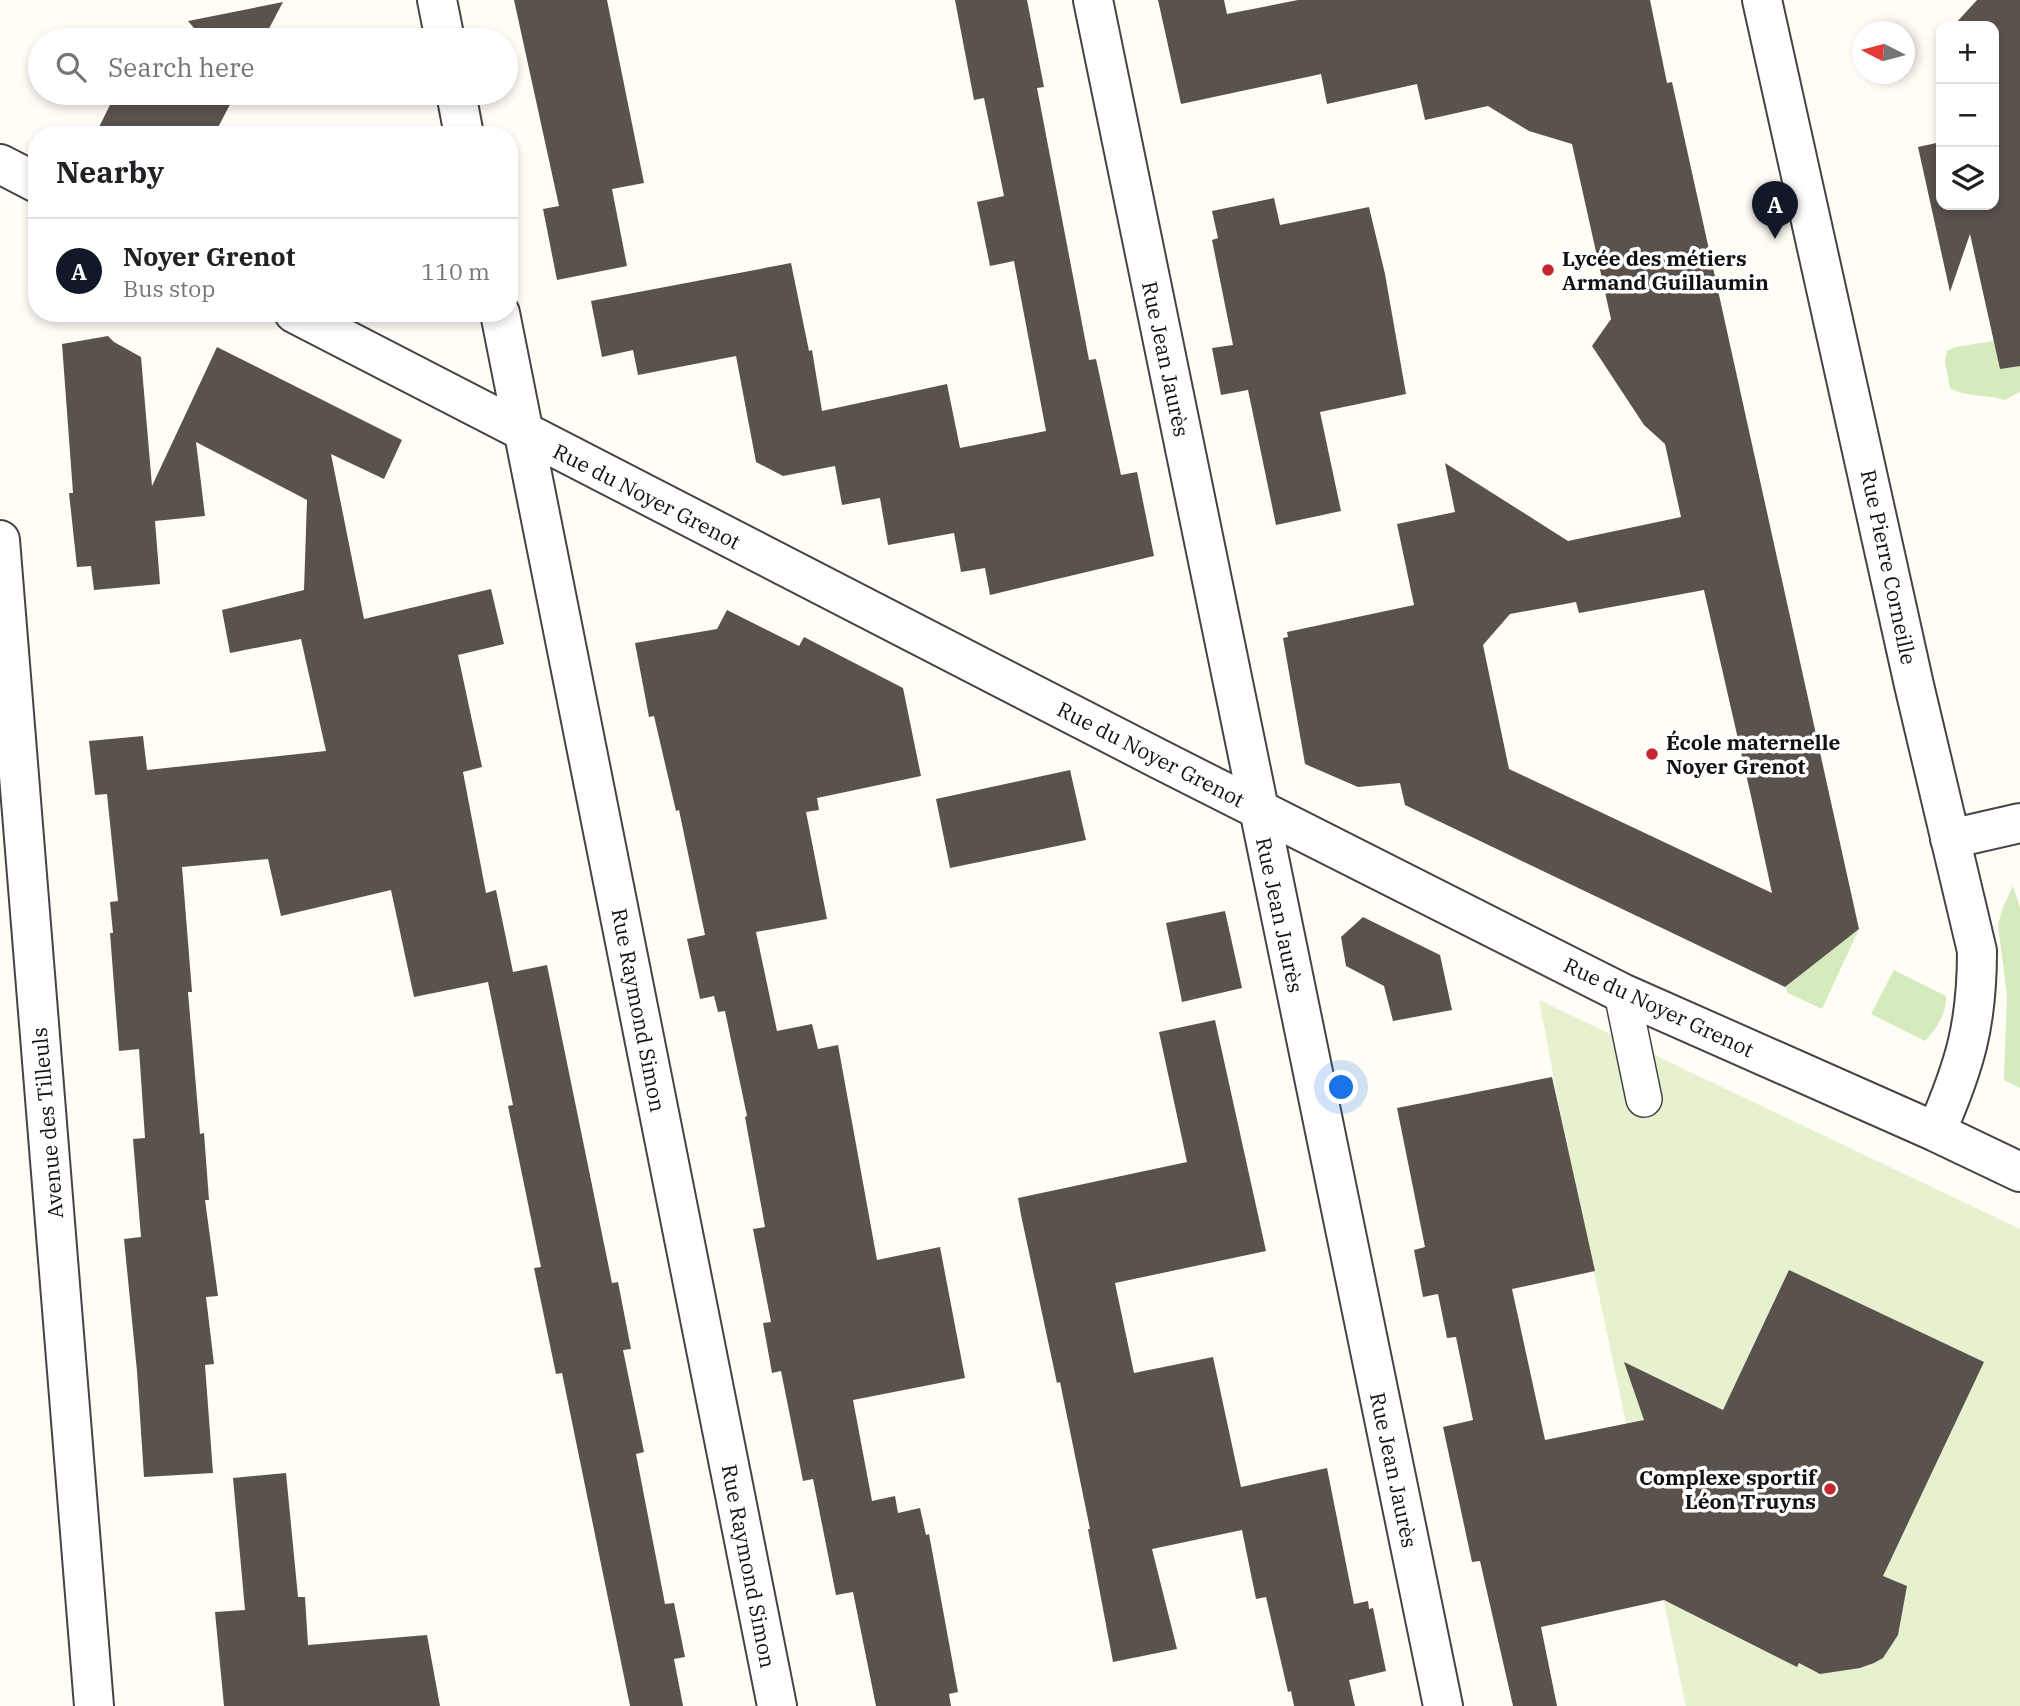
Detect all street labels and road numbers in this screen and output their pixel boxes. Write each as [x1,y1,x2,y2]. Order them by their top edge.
street label: Rue Jean Jaurès [1136,279,1196,439]
street label: Rue du Noyer Grenot [549,437,745,555]
street label: Rue Pierre Corneille [1855,467,1923,667]
street label: Rue du Noyer Grenot [1053,695,1249,813]
street label: Rue Jean Jaurès [1250,835,1310,995]
street label: Rue Raymond Simon [606,906,672,1114]
street label: Rue du Noyer Grenot [1559,951,1759,1063]
street label: Avenue des Tilleuls [25,1026,69,1220]
street label: Rue Jean Jaurès [1364,1390,1424,1550]
street label: Rue Raymond Simon [716,1462,782,1670]

